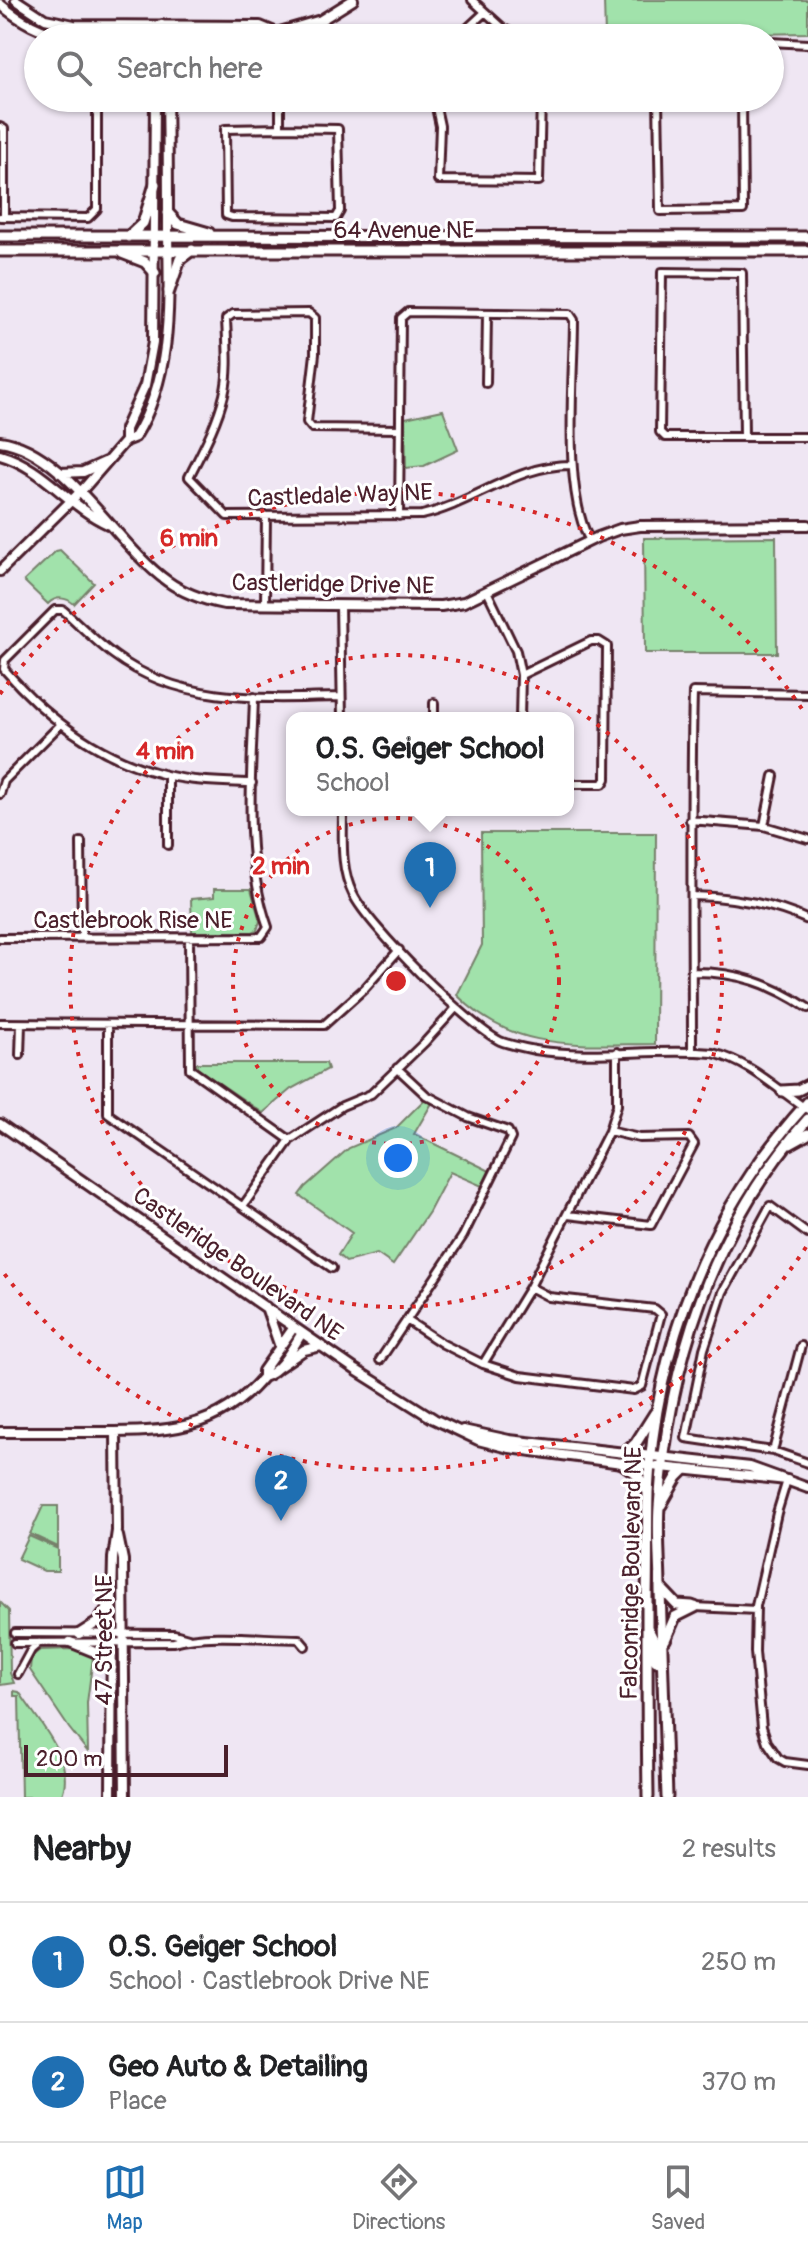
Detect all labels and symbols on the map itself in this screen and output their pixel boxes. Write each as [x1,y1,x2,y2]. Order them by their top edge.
street label: 64 Avenue NE [334,216,474,245]
street label: Castledale Way NE [247,478,433,513]
text: 6 min [160,524,218,553]
street label: Castleridge Drive NE [231,568,435,601]
text: 4 min [136,737,194,766]
pin: 1 [404,842,456,908]
text: 2 min [252,852,310,881]
street label: Castlebrook Rise NE [33,906,233,935]
centre of rings [382,967,410,995]
your location [378,1138,418,1178]
street label: Castleridge Boulevard NE [127,1181,348,1348]
street label: Falconridge Boulevard NE [615,1446,648,1700]
pin: 2 [255,1455,307,1521]
street label: 47 Street NE [90,1575,119,1705]
scale bar [24,1741,228,1777]

